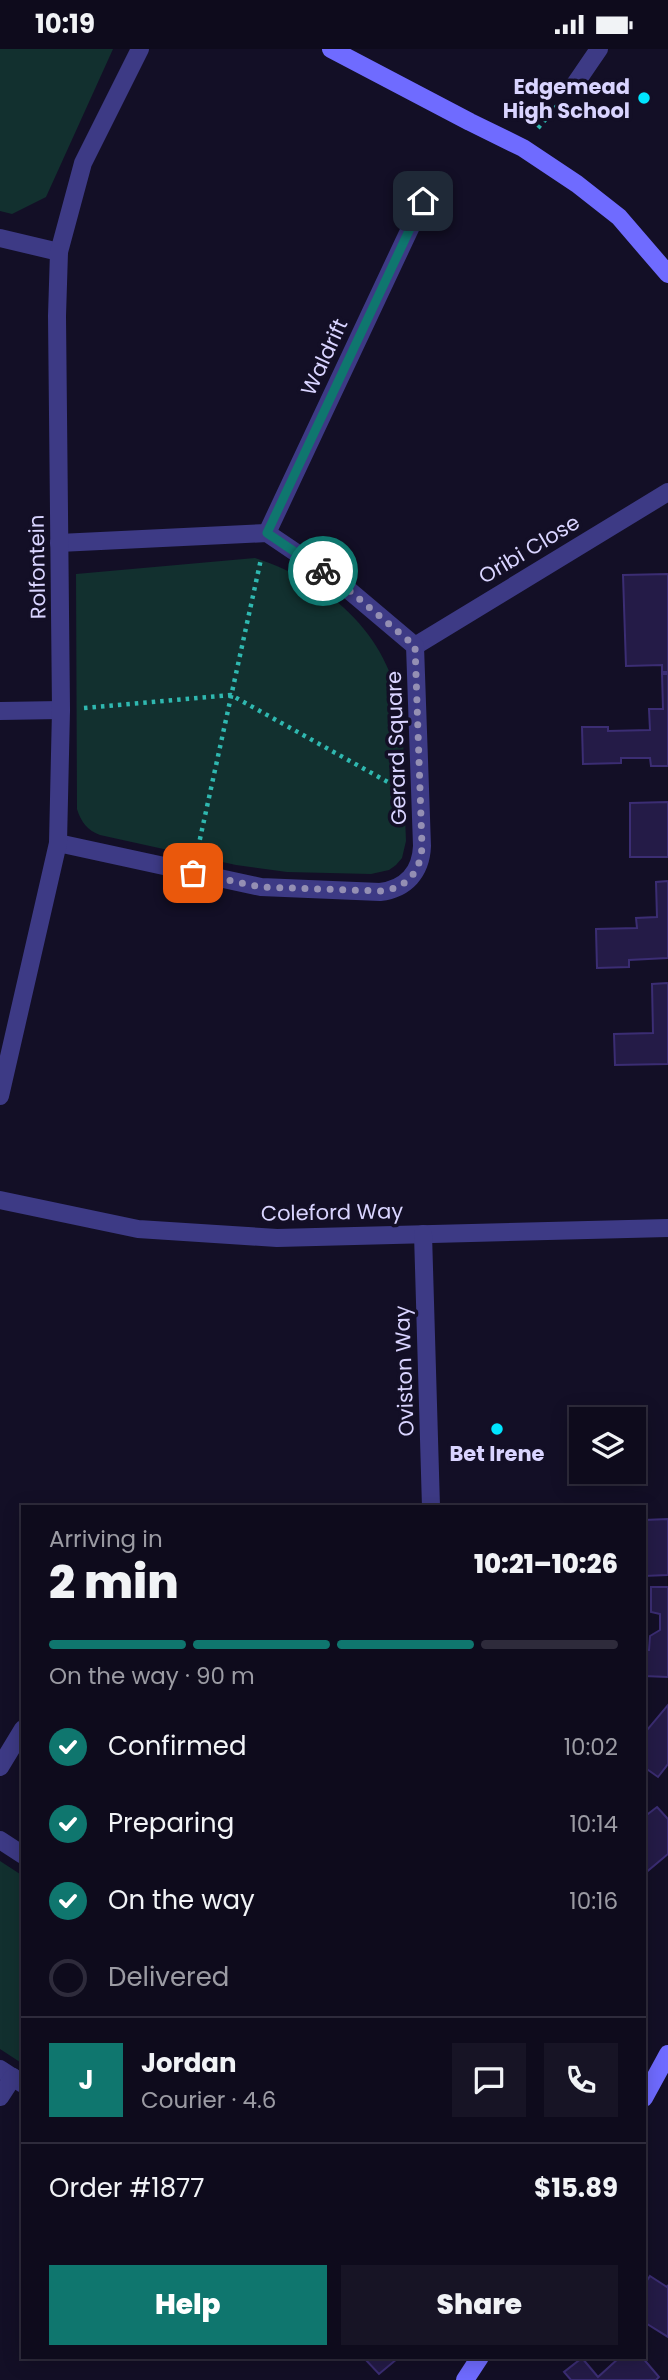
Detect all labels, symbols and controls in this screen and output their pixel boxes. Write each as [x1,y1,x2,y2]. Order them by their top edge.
text: 10:19 [35,6,95,42]
place label: Edgemead High School [503,72,630,125]
marker: Edgemead High School [636,90,652,106]
pin [393,171,453,231]
icon: home [404,182,442,220]
street label: Waldrift [294,314,354,400]
street label: Oribi Close [473,507,585,591]
street label: Rolfontein [22,515,52,619]
courier [288,536,358,606]
icon: bike [304,552,342,590]
street label: Gerard Square [379,671,413,825]
pin [163,843,223,903]
icon: bag [174,854,212,892]
street label: Coleford Way [261,1196,404,1228]
street label: Oviston Way [387,1305,421,1437]
map controls [569,1407,646,1484]
button: layers [569,1407,646,1484]
marker: Bet Irene [489,1421,505,1437]
place label: Bet Irene [450,1439,545,1468]
text: Arriving in [49,1523,163,1555]
text: 10:21–10:26 [474,1546,618,1582]
text: 2 min [49,1550,179,1614]
text: On the way · 90 m [49,1660,255,1692]
icon: check [49,1728,87,1766]
text: Confirmed [108,1728,246,1764]
text: 10:02 [564,1731,618,1763]
icon: check [49,1805,87,1843]
text: Preparing [108,1805,234,1841]
text: 10:14 [569,1808,618,1840]
icon: check [49,1882,87,1920]
text: On the way [108,1882,255,1918]
text: 10:16 [569,1885,618,1917]
text: Delivered [108,1959,229,1995]
button: chat [452,2043,526,2117]
button: phone [544,2043,618,2117]
text: Jordan [141,2045,237,2081]
text: J [78,2062,94,2098]
text: Courier · 4.6 [141,2084,276,2116]
text: Order #1877 [49,2170,204,2206]
text: $15.89 [534,2170,618,2206]
button: Help [49,2265,327,2345]
button: Share [341,2265,618,2345]

